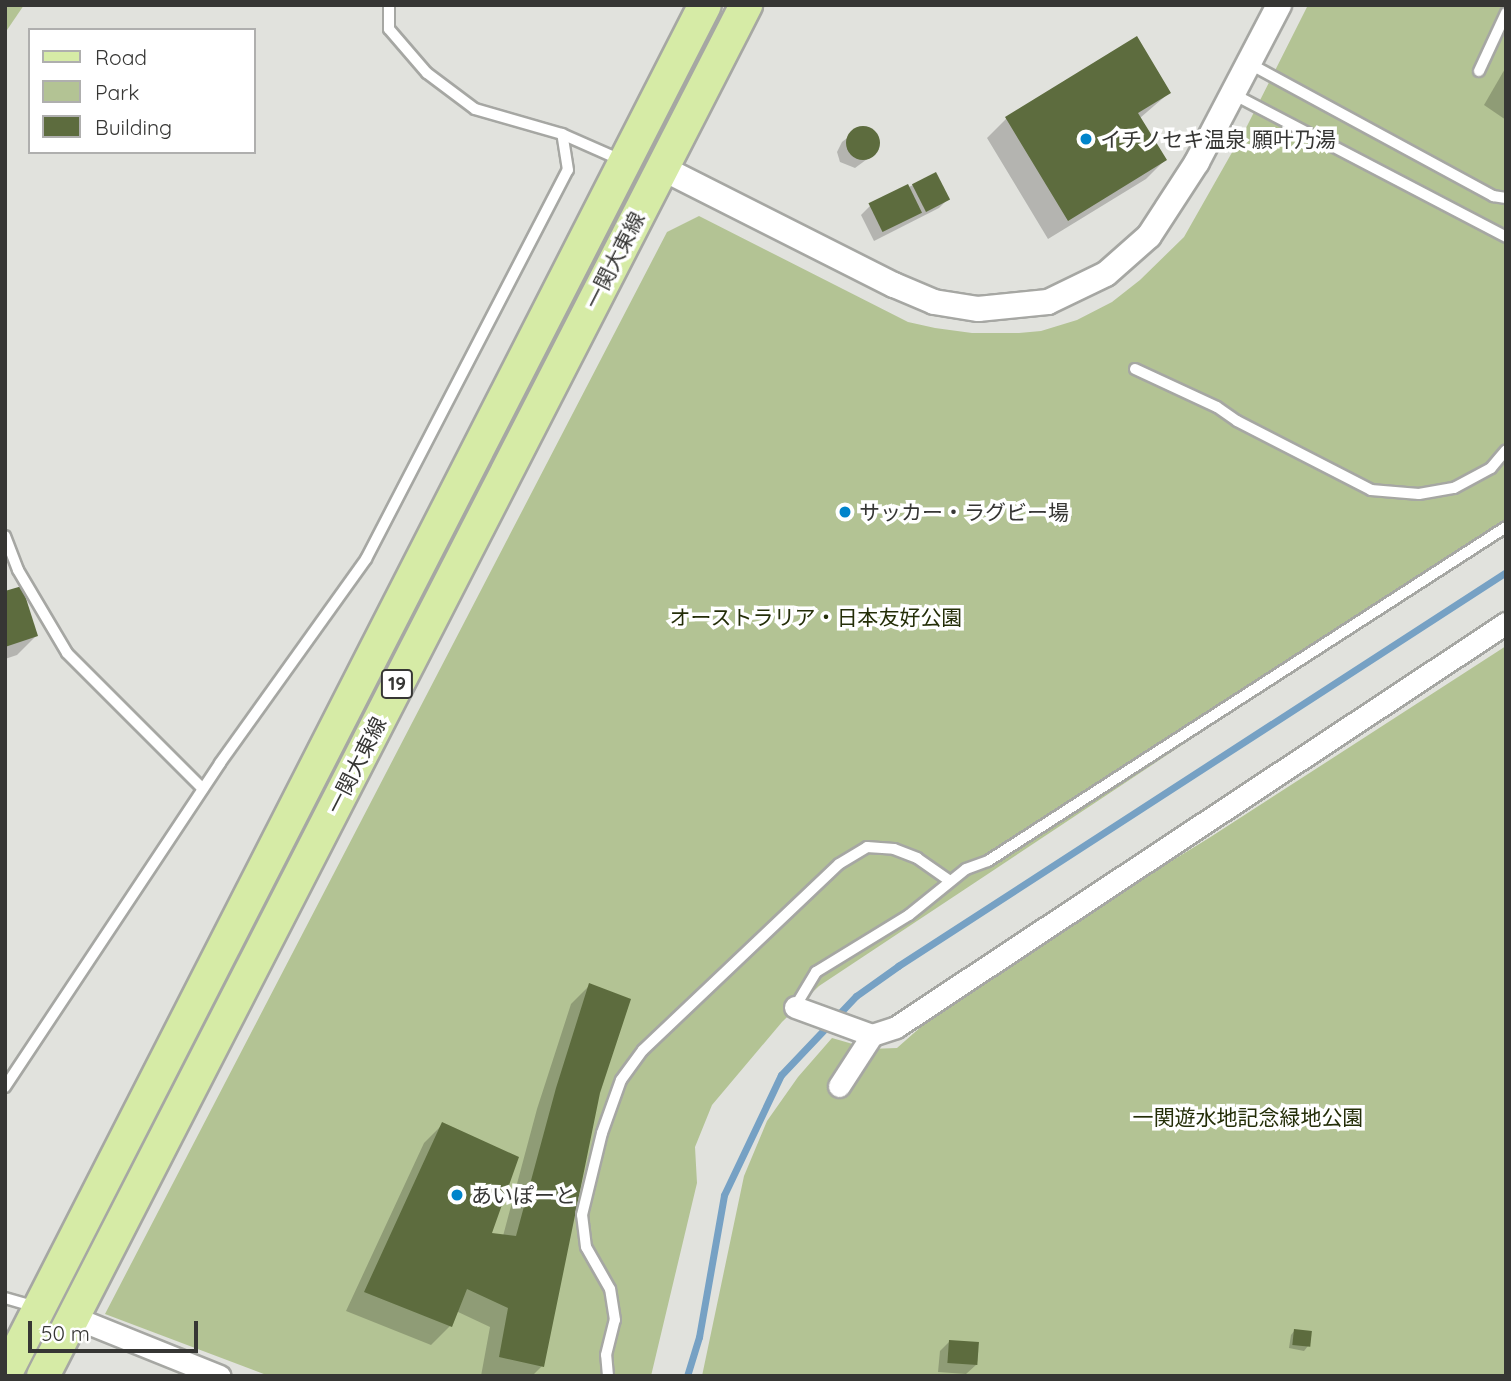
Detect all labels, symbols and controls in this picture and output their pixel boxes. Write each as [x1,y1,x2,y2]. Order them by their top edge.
legend [28,28,256,154]
text: Road [95,44,147,70]
text: Park [95,79,139,105]
text: Building [95,114,172,140]
place label: イチノセキ温泉 願叶乃湯 [1100,126,1337,152]
marker: イチノセキ温泉 願叶乃湯 [1078,131,1094,147]
street label: 一関大東線 [579,208,649,312]
place label: サッカー・ラグビー場 [859,499,1069,525]
marker: サッカー・ラグビー場 [837,504,853,520]
park label: オーストラリア・日本友好公園 [669,604,963,630]
road number: 19 [380,668,414,699]
street label: 一関大東線 [321,713,391,817]
park label: 一関遊水地記念緑地公園 [1133,1104,1363,1130]
place label: あいぽーと [471,1182,576,1208]
marker: あいぽーと [449,1187,465,1203]
scale bar [32,1308,201,1352]
text: 50 m [41,1320,90,1346]

